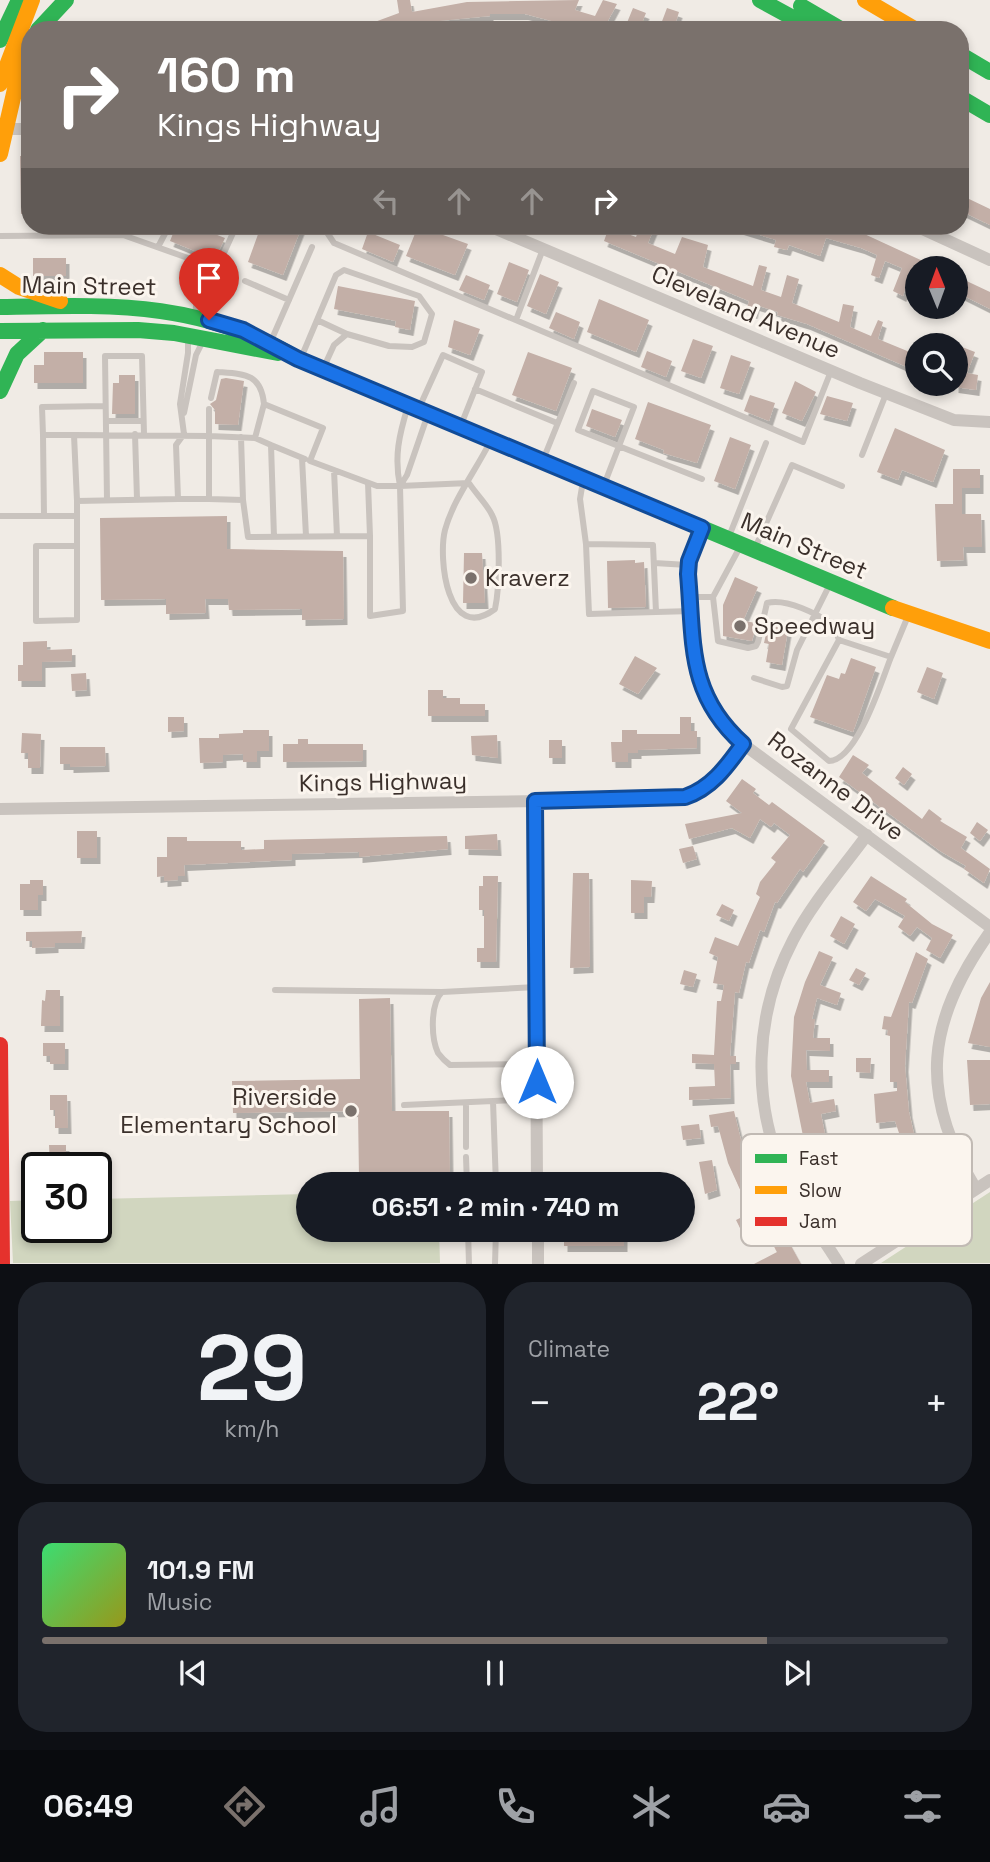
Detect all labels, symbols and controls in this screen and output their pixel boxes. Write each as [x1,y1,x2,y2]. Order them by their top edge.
text: 160 m [157,44,295,106]
icon: right [42,49,133,140]
text: Kings Highway [157,105,381,145]
icon: left [367,182,405,220]
icon: ahead [440,182,478,220]
icon: ahead [513,182,551,220]
icon: right [586,182,624,220]
pin [179,248,239,320]
north arrow [905,256,968,318]
map controls [905,256,968,396]
street label: Cleveland Avenue [647,258,845,365]
icon: arrive [190,259,228,297]
street label: Main Street [21,269,157,302]
button: search [905,333,968,396]
street label: Main Street [736,505,872,586]
place label: Kraverz [485,562,570,593]
marker: Kraverz [463,570,479,586]
place label: Speedway [754,610,875,641]
marker: Speedway [732,618,748,634]
street label: Rozanne Drive [762,724,911,847]
street label: Kings Highway [299,765,467,798]
position arrow [500,1045,574,1119]
place label: Riverside Elementary School [120,1081,337,1140]
marker: Riverside Elementary School [343,1103,359,1119]
legend [741,1134,972,1246]
text: Fast [799,1146,839,1171]
speed limit sign: 30 [21,1152,112,1243]
text: Slow [799,1178,842,1203]
text: 06:51 · 2 min · 740 m [372,1190,619,1224]
text: Jam [799,1209,837,1234]
text: 29 [197,1310,307,1427]
text: Climate [528,1334,610,1364]
text: 22° [697,1369,779,1435]
text: − [528,1379,552,1427]
text: + [924,1379,948,1427]
text: km/h [225,1414,279,1444]
text: 101.9 FM [147,1553,255,1587]
text: Music [147,1587,212,1617]
icon: previous [174,1654,212,1692]
icon: pause [476,1654,514,1692]
icon: next [778,1654,816,1692]
icon: directions [220,1782,269,1831]
icon: music [356,1782,405,1831]
icon: phone [491,1782,540,1831]
icon: climate [627,1782,676,1831]
icon: car [762,1782,811,1831]
icon: filters [898,1782,947,1831]
text: 06:49 [43,1786,133,1826]

